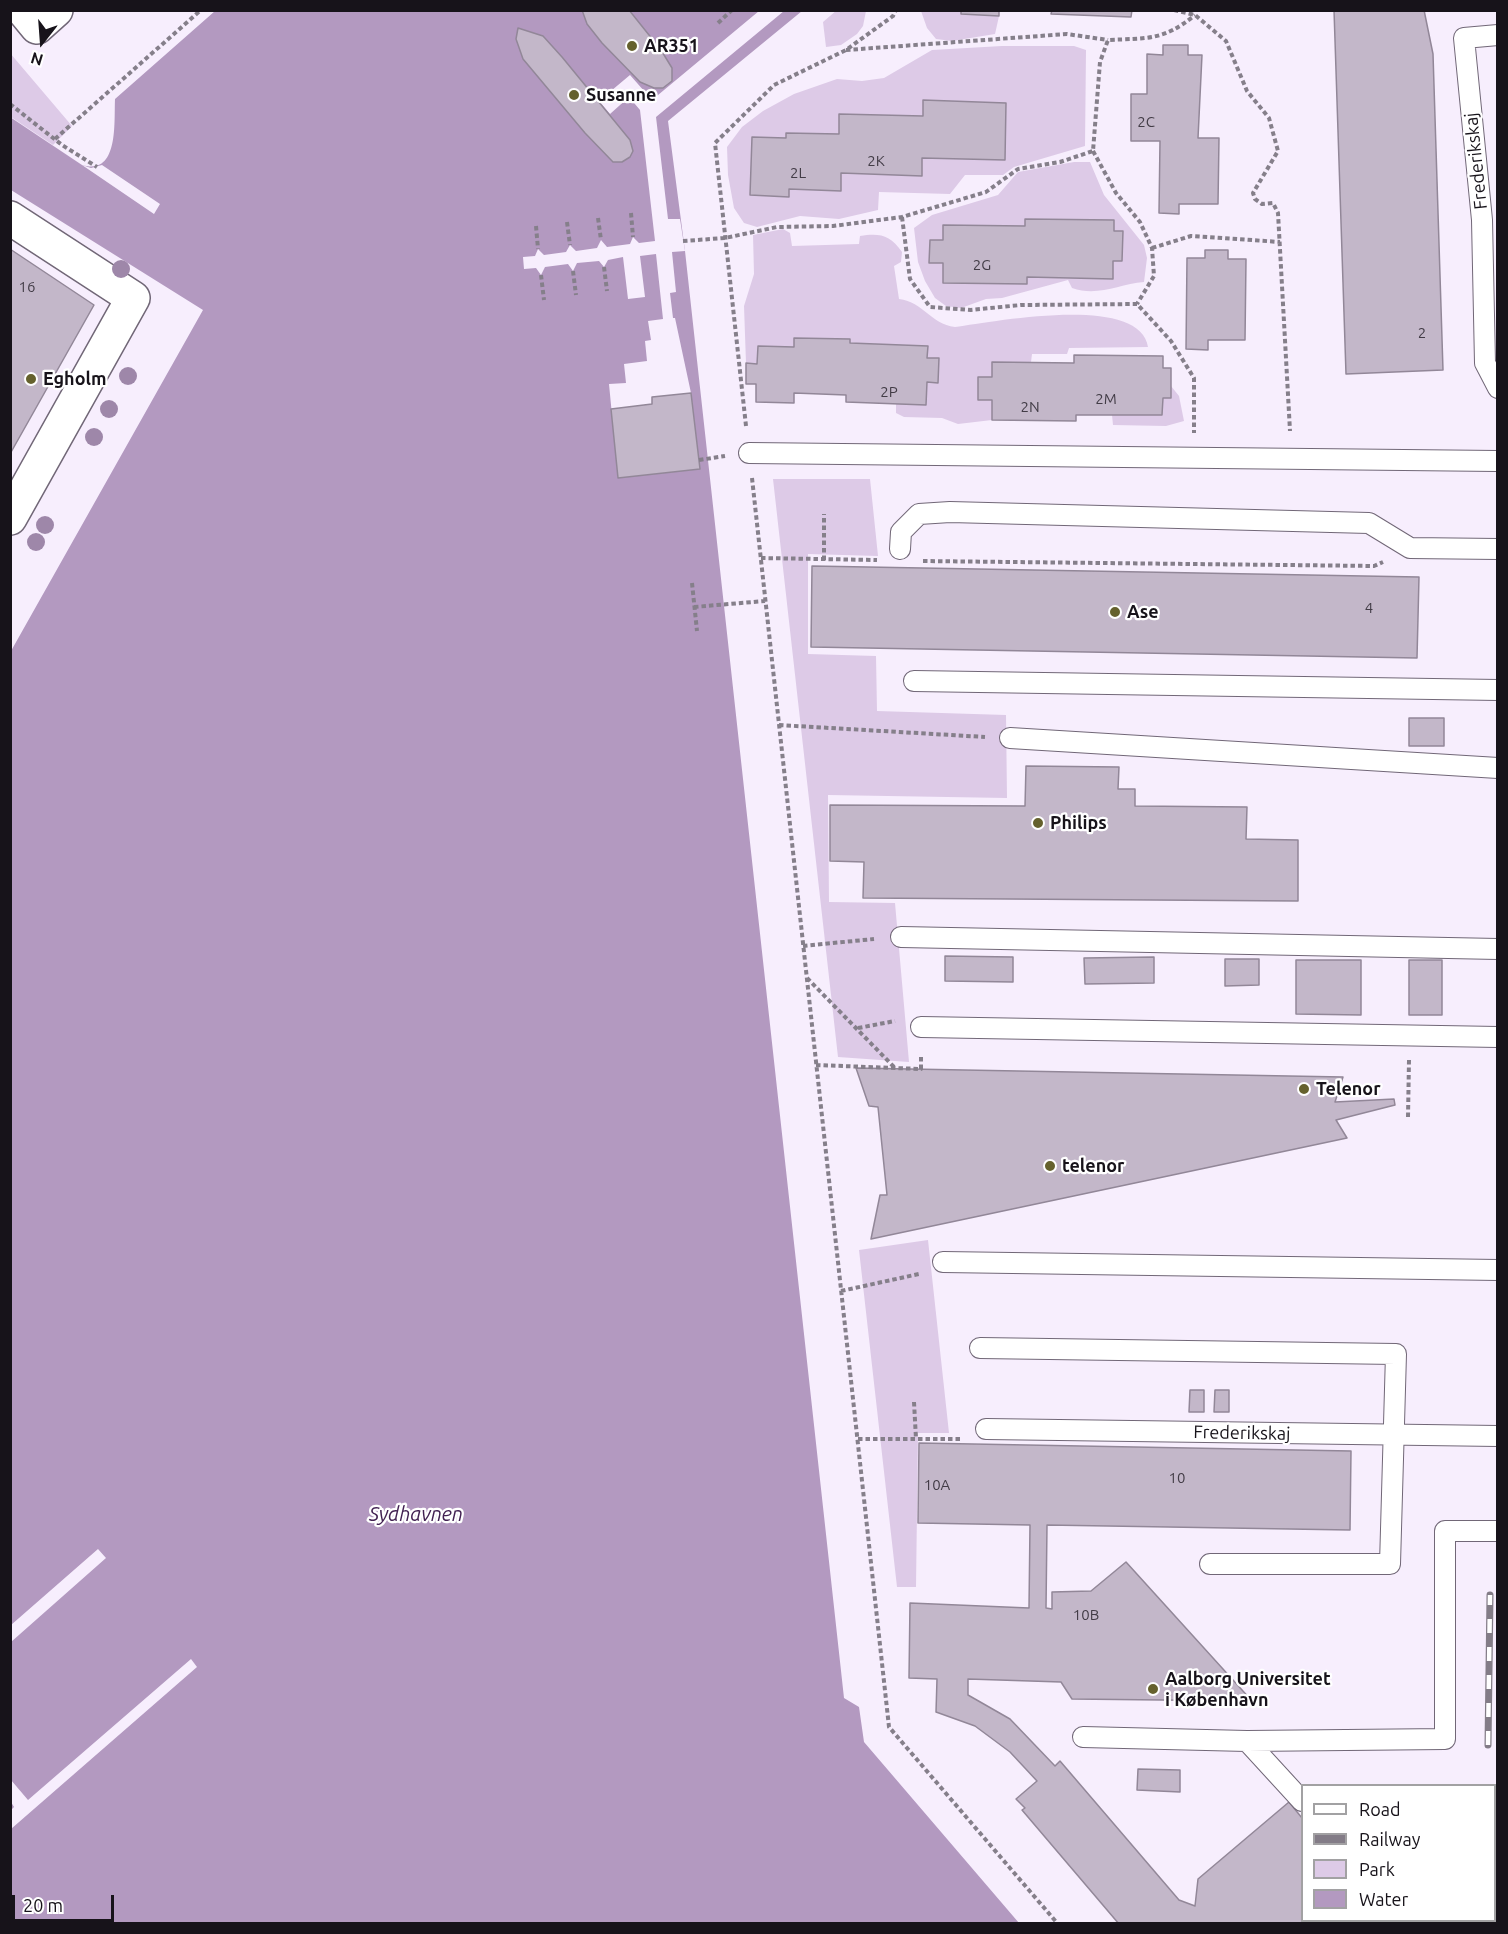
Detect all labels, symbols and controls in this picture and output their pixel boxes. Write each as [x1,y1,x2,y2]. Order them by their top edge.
north arrow [12,12,72,72]
place label: AR351 [644,35,699,57]
marker: AR351 [625,39,639,53]
text: N [28,49,45,70]
place label: Susanne [586,84,656,106]
marker: Susanne [567,88,581,102]
street label: Frederikskaj [1460,112,1492,210]
house number: 2C [1137,113,1155,131]
house number: 2K [867,152,885,170]
house number: 2L [790,164,806,182]
house number: 2G [973,256,991,274]
house number: 16 [19,278,35,296]
house number: 2 [1418,324,1426,342]
place label: Egholm [43,368,106,390]
marker: Egholm [24,372,38,386]
house number: 2P [880,383,898,401]
house number: 2M [1095,390,1117,408]
house number: 2N [1020,398,1040,416]
house number: 4 [1365,599,1373,617]
place label: Ase [1127,601,1159,623]
marker: Ase [1108,605,1122,619]
place label: Philips [1050,812,1107,834]
marker: Philips [1031,816,1045,830]
place label: Telenor [1316,1078,1381,1100]
marker: Telenor [1297,1082,1311,1096]
place label: telenor [1062,1155,1124,1177]
marker: telenor [1043,1159,1057,1173]
street label: Frederikskaj [1193,1421,1291,1445]
house number: 10 [1169,1469,1185,1487]
house number: 10A [924,1476,950,1494]
water label: Sydhavnen [369,1502,463,1526]
house number: 10B [1073,1606,1099,1624]
place label: Aalborg Universitet i København [1165,1668,1331,1710]
marker: Aalborg Universitet i København [1146,1682,1160,1696]
legend [1301,1784,1496,1922]
text: Road [1359,1799,1401,1819]
text: Railway [1359,1829,1420,1849]
text: Park [1359,1859,1395,1879]
scale bar [15,1883,117,1921]
text: Water [1359,1889,1408,1909]
text: 20 m [23,1895,63,1915]

